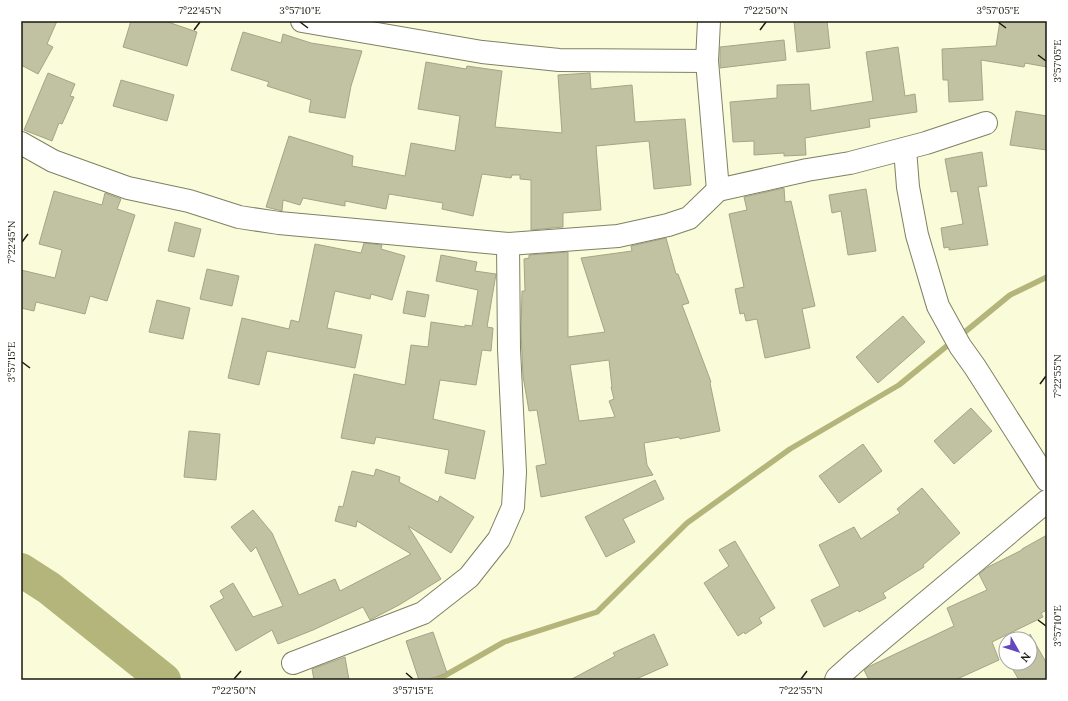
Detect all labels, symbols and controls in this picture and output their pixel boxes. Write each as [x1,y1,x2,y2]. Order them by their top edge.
text: 7°22'45"N [179,4,222,17]
text: 3°57'10"E [279,4,321,17]
text: 7°22'50"N [744,4,788,17]
text: 3°57'05"E [976,4,1020,17]
text: 3°57'05"E [1051,39,1064,83]
text: 7°22'45"N [5,220,18,263]
text: 3°57'15"E [5,342,18,382]
text: 7°22'55"N [1051,354,1064,398]
text: 3°57'10"E [1051,605,1064,647]
north arrow [998,631,1038,671]
text: N [1017,650,1034,665]
text: 7°22'50"N [212,684,256,697]
text: 3°57'15"E [393,684,433,697]
text: 7°22'55"N [779,684,823,697]

